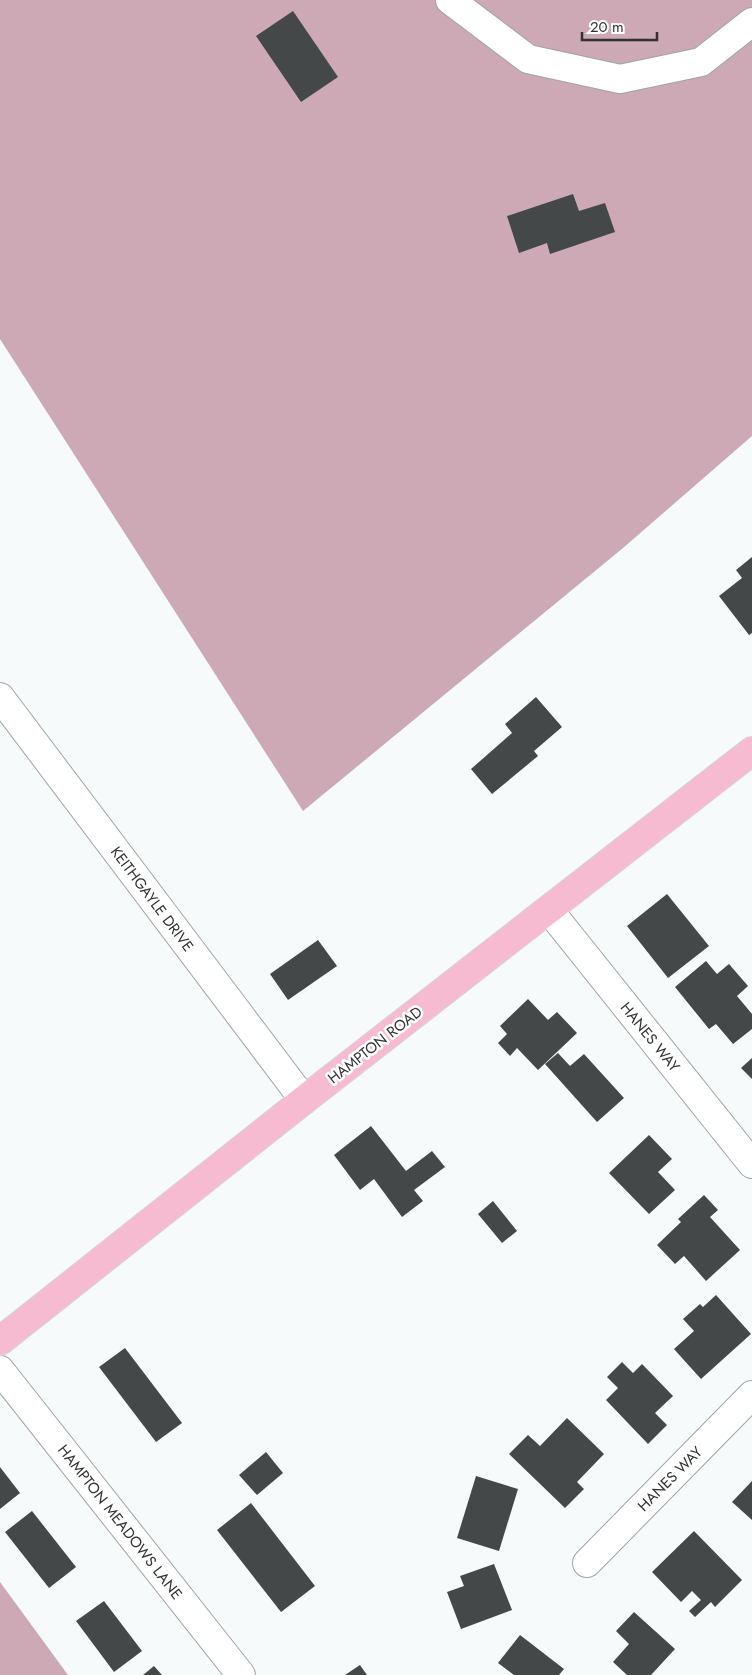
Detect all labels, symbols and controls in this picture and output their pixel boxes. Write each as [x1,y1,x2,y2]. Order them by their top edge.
scale bar [582,10,657,42]
text: 20 m [590,16,624,38]
street label: KEITHGAYLE DRIVE [105,842,199,956]
street label: HANES WAY [615,997,685,1077]
street label: HAMPTON ROAD [323,1001,427,1089]
street label: HAMPTON MEADOWS LANE [52,1440,188,1604]
street label: HANES WAY [633,1441,708,1516]

